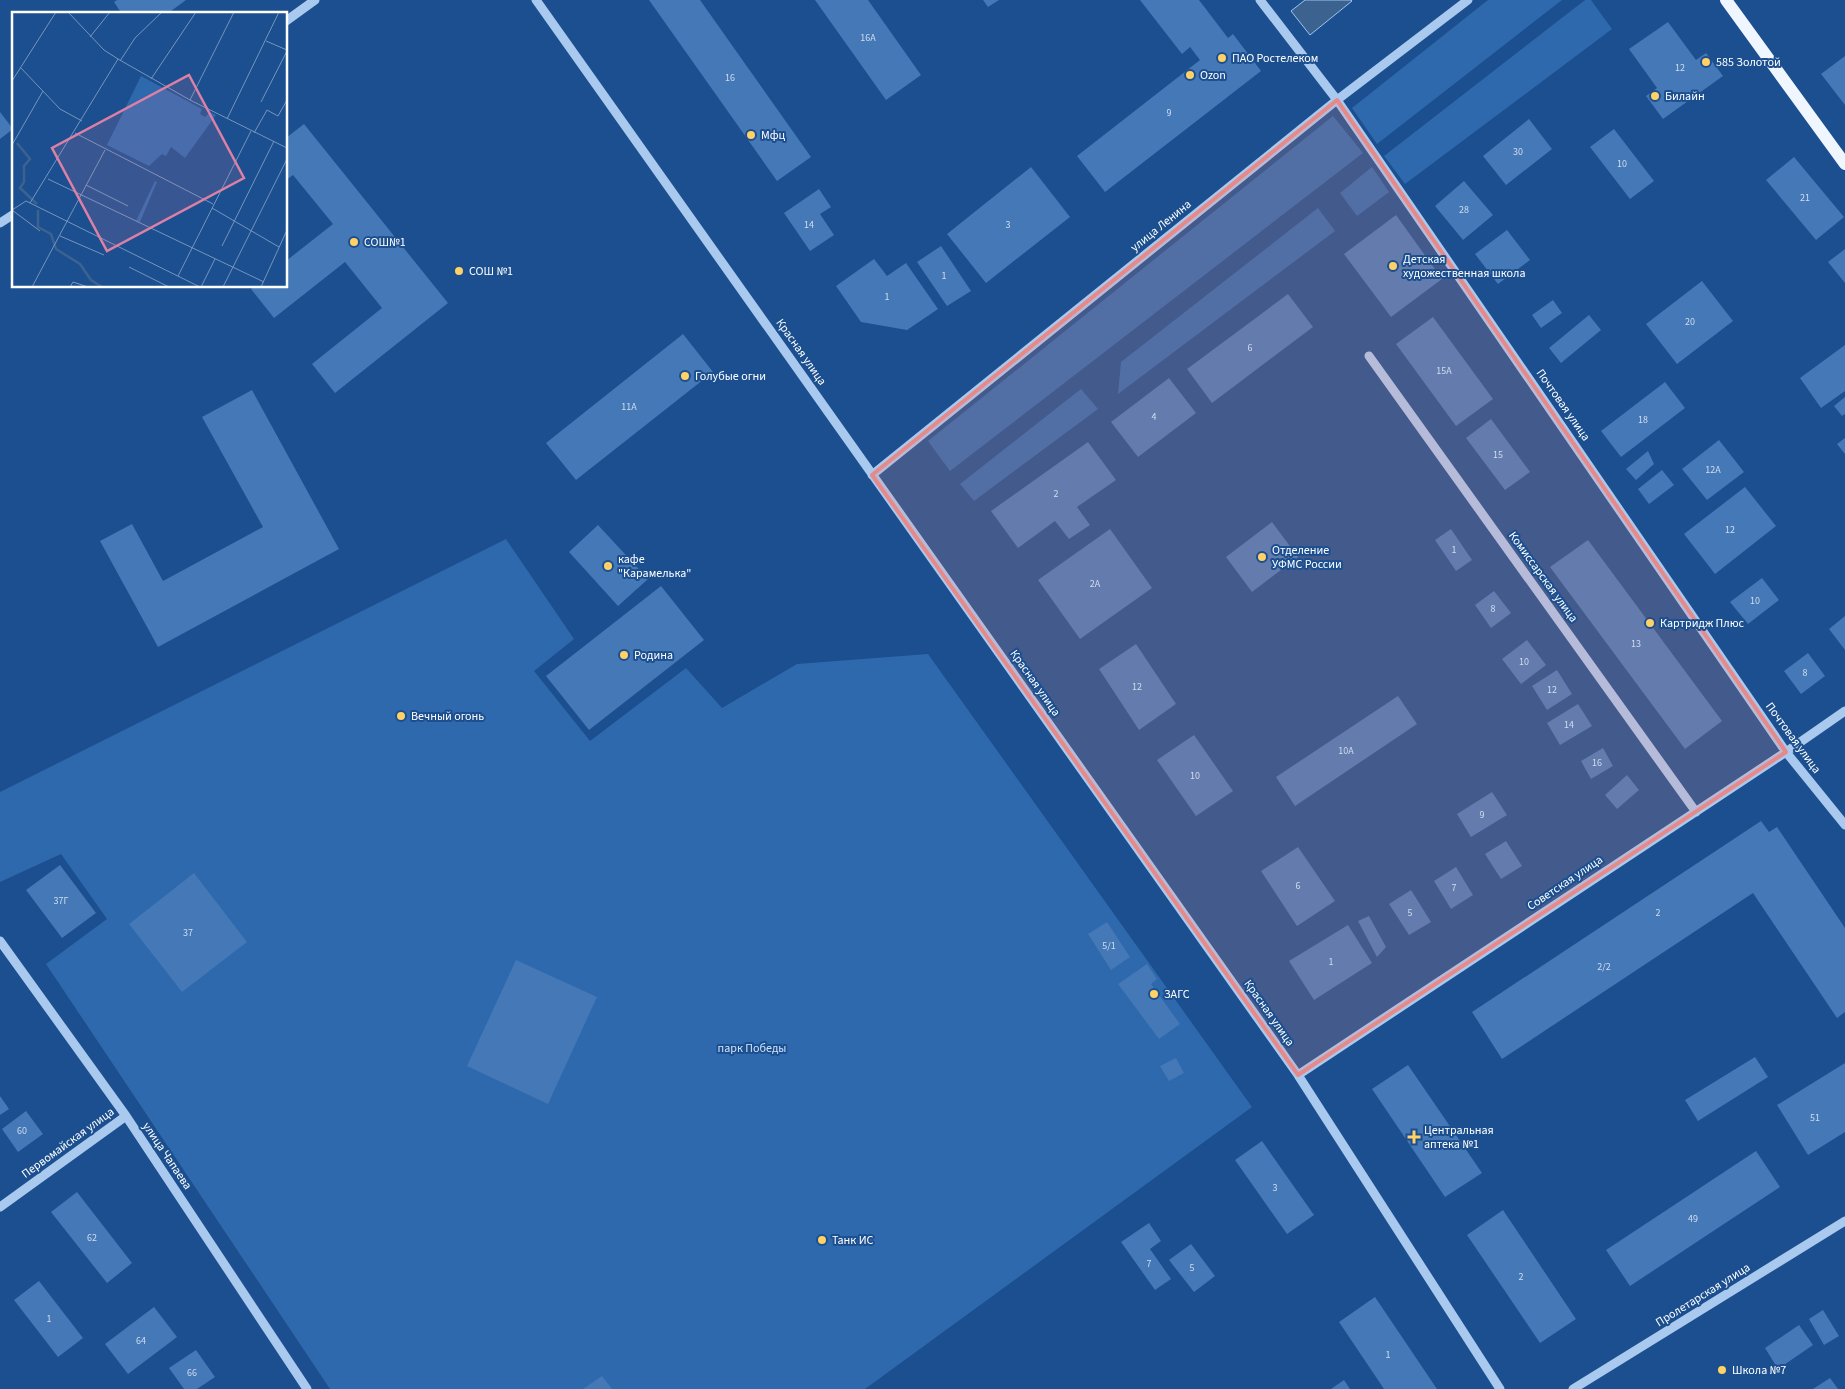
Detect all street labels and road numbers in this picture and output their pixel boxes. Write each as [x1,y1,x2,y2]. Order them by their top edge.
street label: улица Ленина [1127,196,1195,256]
street label: Красная улица [772,315,830,389]
street label: Почтовая улица [1532,366,1594,444]
street label: Комиссарская улица [1504,528,1582,626]
street label: Красная улица [1006,646,1064,720]
street label: Почтовая улица [1761,699,1825,777]
street label: Советская улица [1524,851,1606,915]
street label: Красная улица [1240,976,1298,1050]
street label: Первомайская улица [18,1104,118,1182]
street label: улица Чапаева [138,1119,196,1193]
street label: Пролетарская улица [1653,1259,1753,1331]

